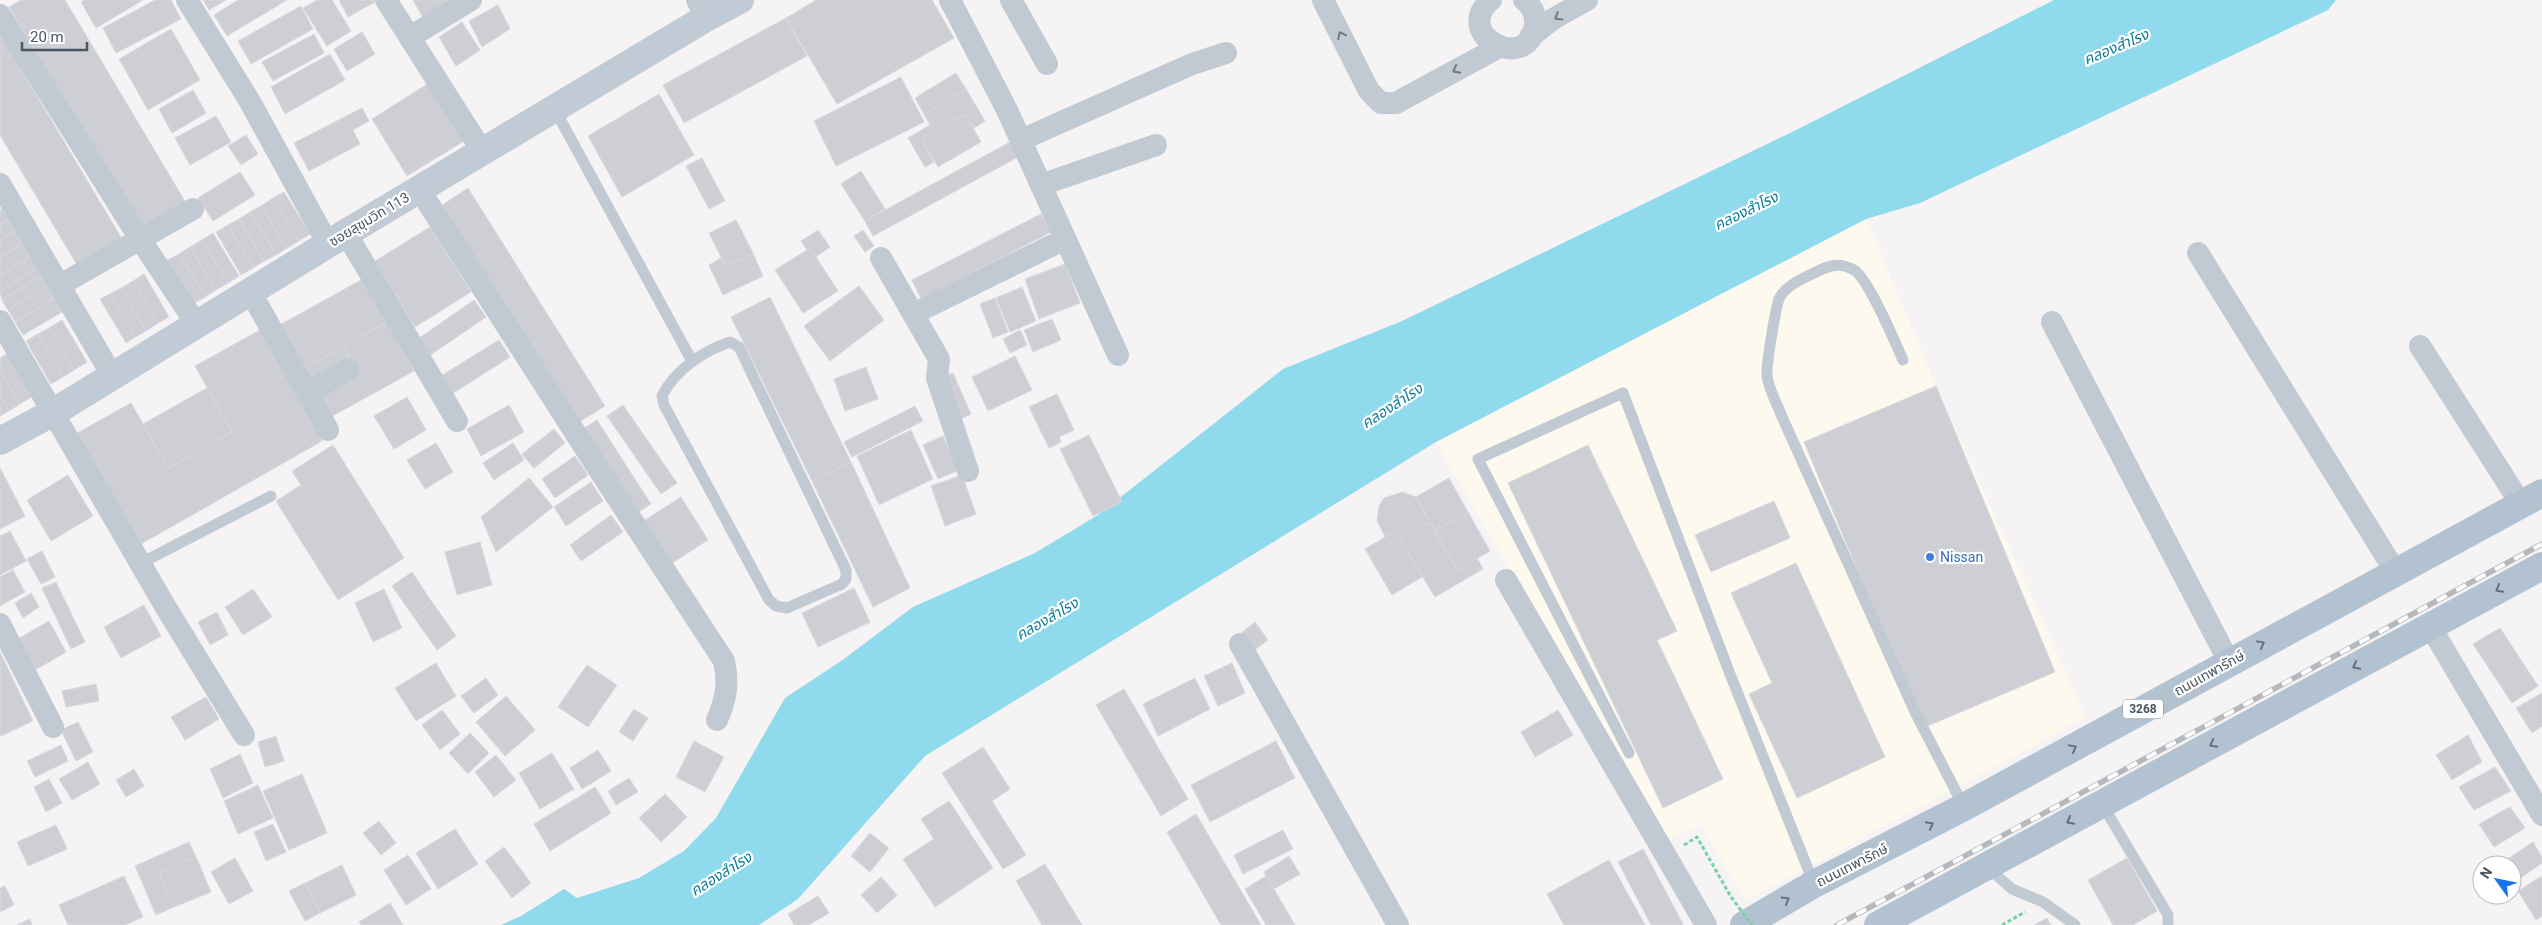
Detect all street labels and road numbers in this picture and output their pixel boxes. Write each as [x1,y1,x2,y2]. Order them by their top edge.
street label: ซอยสุขุมวิท 113 [326,189,413,250]
street label: ถนนเทพารักษ์ [2171,647,2247,699]
road number: 3268 [2123,700,2163,719]
street label: ถนนเทพารักษ์ [1814,840,1890,890]

